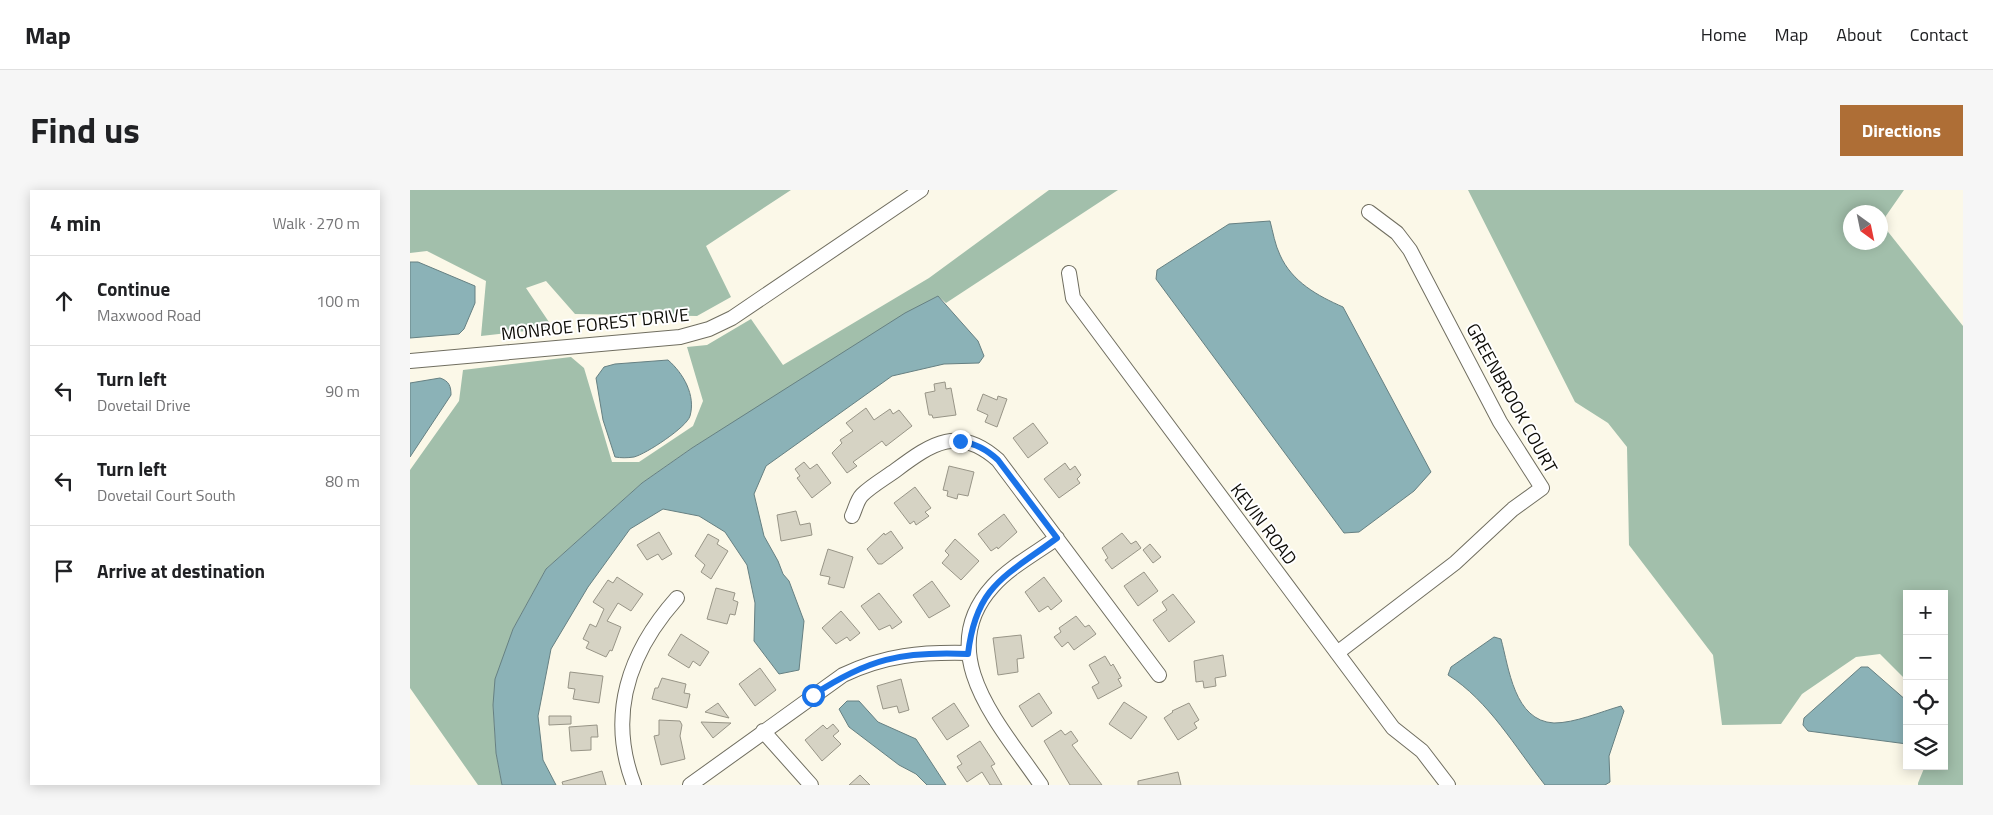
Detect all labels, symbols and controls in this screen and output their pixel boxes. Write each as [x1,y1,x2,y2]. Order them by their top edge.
text: Map [25,17,71,53]
text: Home [1701,21,1747,48]
text: Map [1775,21,1808,48]
text: About [1836,21,1882,48]
text: Contact [1910,21,1968,48]
text: Find us [30,103,140,157]
button: Directions [1840,105,1963,156]
north arrow [1843,205,1888,250]
text: 4 min [50,207,101,239]
text: Walk · 270 m [272,211,360,235]
text: Continue [97,274,170,303]
icon: ahead [50,287,78,315]
text: 100 m [316,289,360,313]
street label: MONROE FOREST DRIVE [500,301,690,347]
text: Maxwood Road [97,303,201,327]
street label: GREENBROOK COURT [1460,318,1565,478]
text: Turn left [97,364,167,393]
icon: left [50,377,78,405]
text: 90 m [325,379,360,403]
text: Dovetail Drive [97,393,191,417]
route end [949,430,972,453]
text: Turn left [97,454,167,483]
icon: left [50,467,78,495]
text: 80 m [325,469,360,493]
street label: KEVIN ROAD [1224,477,1304,571]
text: Dovetail Court South [97,483,236,507]
text: Arrive at destination [97,556,265,585]
icon: arrive [50,557,78,585]
map controls [1903,590,1948,770]
button: + [1903,590,1948,635]
button: − [1903,635,1948,680]
button: locate [1903,680,1948,725]
route start [802,684,825,707]
button: layers [1903,725,1948,770]

